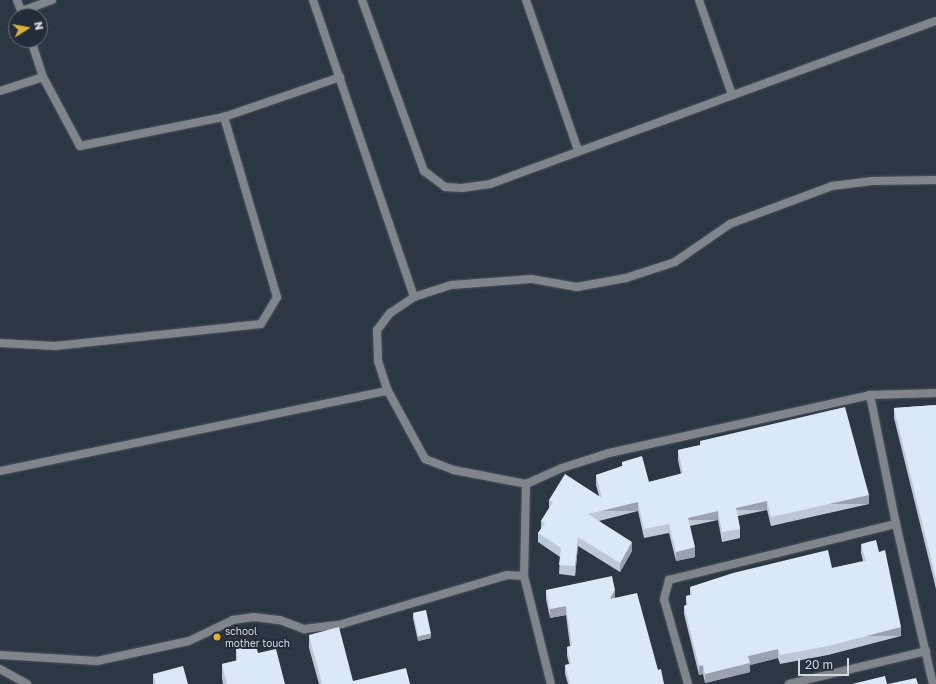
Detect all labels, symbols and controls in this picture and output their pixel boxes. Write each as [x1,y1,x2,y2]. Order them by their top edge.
north arrow [8,8,48,48]
text: N [32,20,46,31]
place label: school mother touch [225,625,290,648]
marker: school mother touch [212,632,222,642]
scale bar [800,650,851,676]
text: 20 m [805,657,833,672]

